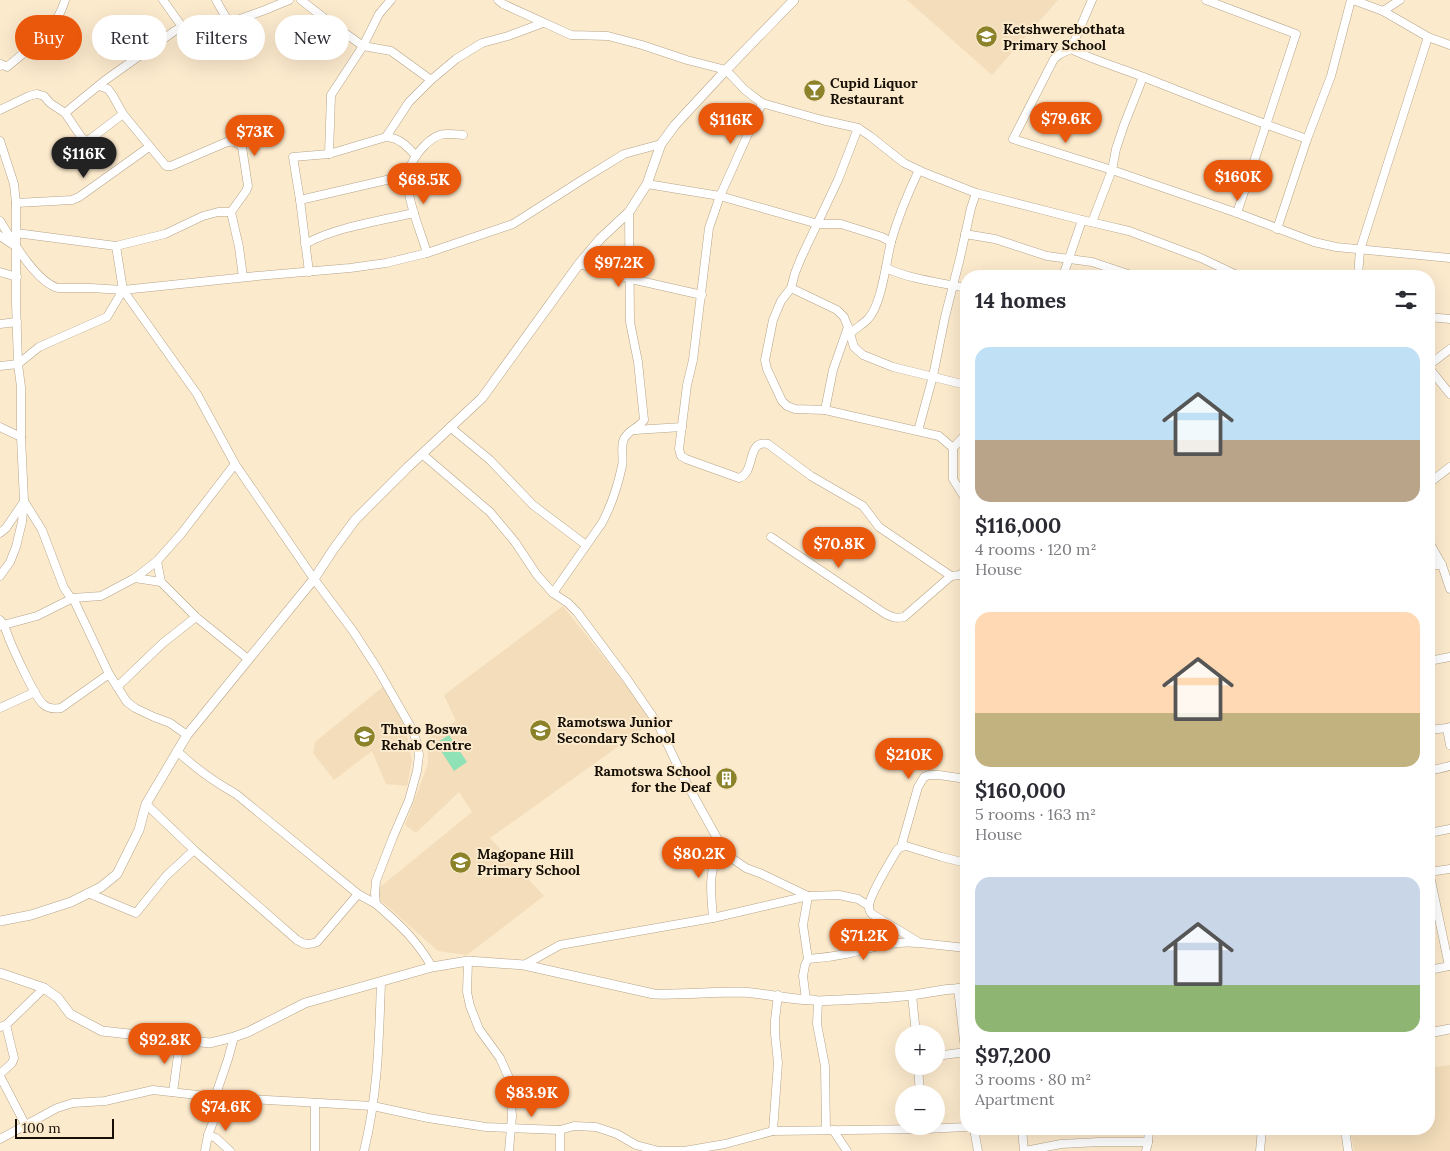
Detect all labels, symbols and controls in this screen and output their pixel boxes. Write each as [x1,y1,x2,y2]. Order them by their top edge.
chip: Buy [15,15,82,60]
chip: Rent [92,15,167,60]
chip: Filters [177,15,265,60]
chip: New [275,15,349,60]
place label: Ketshwerebothata Primary School [1003,20,1126,54]
school or university icon: Ketshwerebothata Primary School [975,25,999,49]
place label: Cupid Liquor Restaurant [830,74,918,108]
bar icon: Cupid Liquor Restaurant [802,79,826,103]
pin: $116K [696,102,766,145]
pin: $79.6K [1025,102,1107,144]
text: $79.6K [1041,108,1091,128]
text: $116K [710,109,753,129]
pin: $73K [225,114,285,157]
text: $73K [236,121,274,141]
pin: $116K [49,136,119,179]
text: $116K [63,143,106,163]
pin: $160K [1203,160,1273,202]
pin: $68.5K [383,162,465,205]
text: $160K [1215,166,1261,186]
text: $68.5K [398,169,450,189]
pin: $97.2K [578,246,660,288]
text: $97.2K [595,252,643,272]
icon: filters [1392,286,1420,314]
text: 14 homes [975,287,1066,314]
icon: home [1153,379,1243,469]
text: $116,000 [975,512,1061,539]
pin: $70.8K [798,526,880,569]
text: $70.8K [813,533,865,553]
text: 4 rooms · 120 m² [975,539,1097,559]
text: House [975,559,1022,579]
icon: home [1153,644,1243,734]
place label: Ramotswa Junior Secondary School [557,713,676,747]
school or university icon: Ramotswa Junior Secondary School [529,718,553,742]
place label: Thuto Boswa Rehab Centre [381,720,472,754]
school or university icon: Thuto Boswa Rehab Centre [353,725,377,749]
pin: $210K [874,738,944,780]
text: $210K [886,744,932,764]
place label: Ramotswa School for the Deaf [594,762,712,796]
building icon: Ramotswa School for the Deaf [715,767,739,791]
text: $160,000 [975,777,1066,804]
text: 5 rooms · 163 m² [975,804,1096,824]
text: House [975,824,1022,844]
pin: $80.2K [658,836,740,879]
text: $80.2K [673,843,725,863]
place label: Magopane Hill Primary School [477,845,581,879]
school or university icon: Magopane Hill Primary School [449,850,473,874]
icon: home [1153,909,1243,999]
pin: $71.2K [823,918,905,961]
text: $71.2K [840,925,888,945]
pin: $92.8K [124,1022,206,1065]
map controls [895,1025,945,1135]
button: + [895,1025,945,1075]
text: $92.8K [139,1029,191,1049]
text: $97,200 [975,1042,1051,1069]
text: 3 rooms · 80 m² [975,1069,1091,1089]
pin: $83.9K [491,1076,573,1118]
text: $83.9K [506,1082,558,1102]
button: − [895,1085,945,1135]
text: Apartment [975,1089,1055,1109]
pin: $74.6K [185,1090,267,1132]
text: $74.6K [201,1096,251,1116]
scale bar [15,1116,114,1139]
text: 100 m [22,1119,61,1137]

